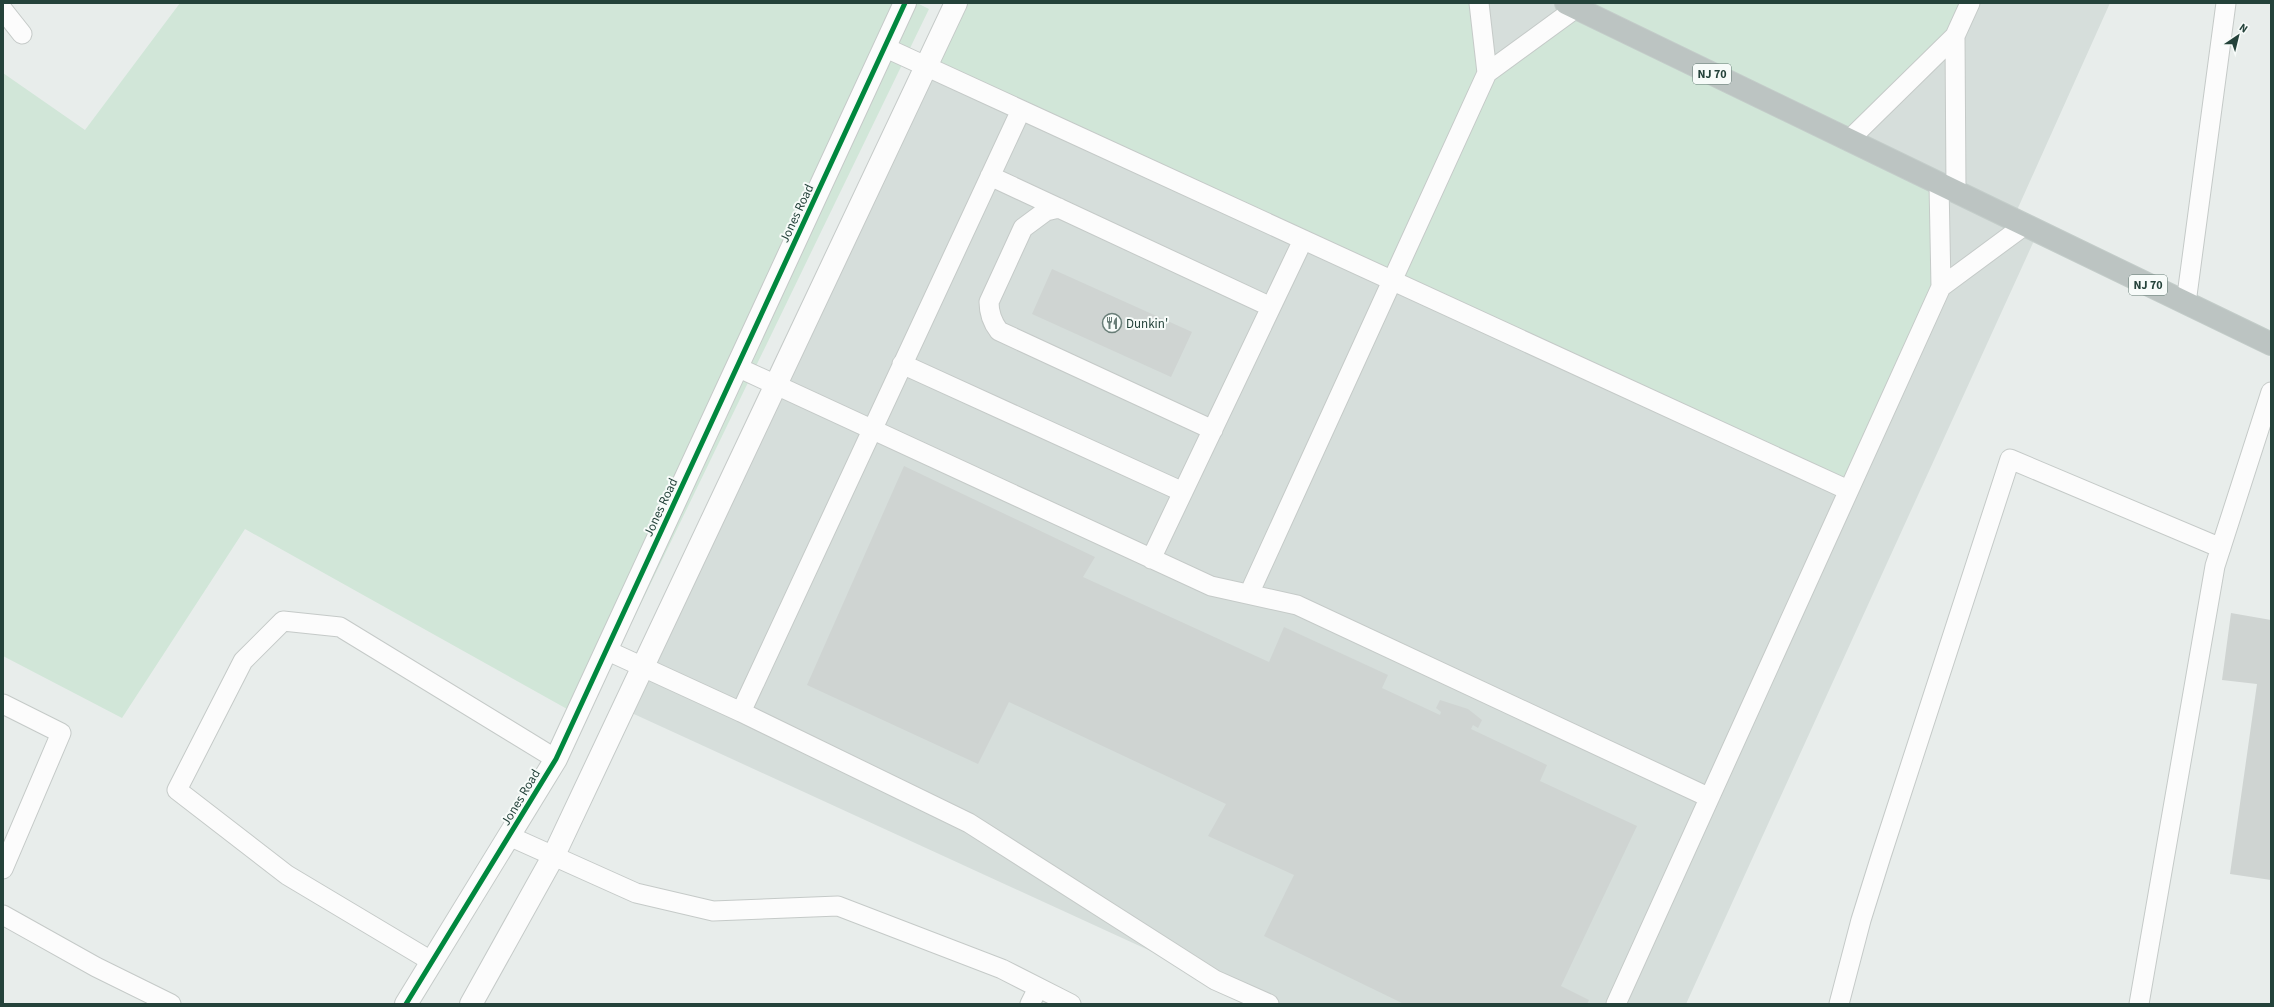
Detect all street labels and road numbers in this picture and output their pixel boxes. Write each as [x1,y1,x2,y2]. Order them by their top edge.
road number: NJ 70 [1693,64,1731,84]
street label: Jones Road [775,181,818,246]
road number: NJ 70 [2129,275,2167,295]
street label: Jones Road [639,475,682,540]
street label: Jones Road [497,766,545,829]

